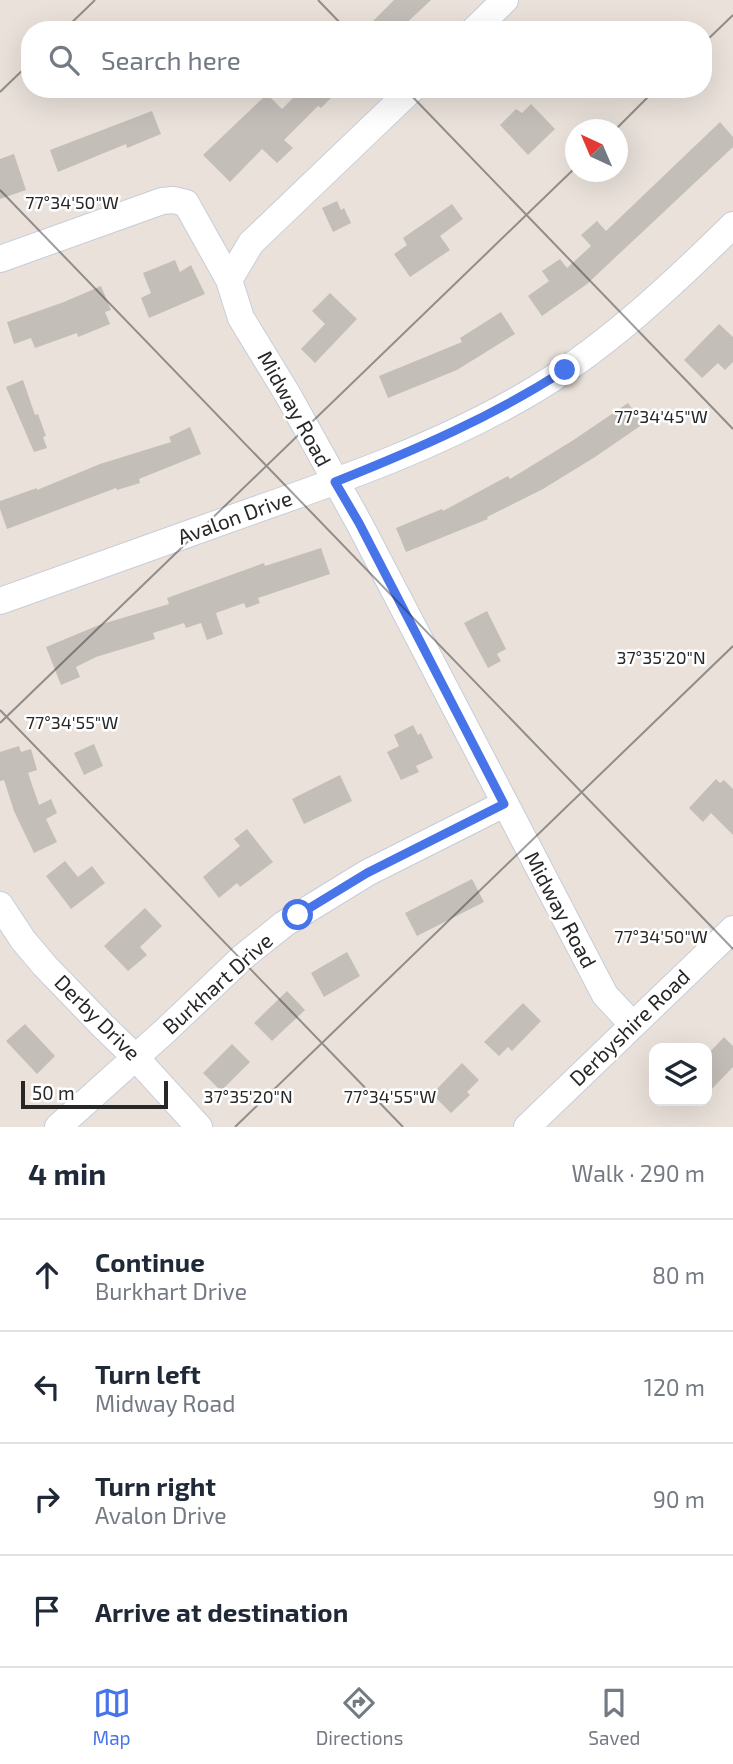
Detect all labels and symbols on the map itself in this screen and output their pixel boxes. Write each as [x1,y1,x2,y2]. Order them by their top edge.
north arrow [565,119,628,182]
text: 77°34'50"W [25,191,119,213]
street label: Midway Road [253,346,337,470]
route end [549,354,580,385]
text: 77°34'45"W [614,405,708,427]
street label: Avalon Drive [174,484,295,549]
text: 37°35'20"N [616,646,706,668]
text: 77°34'55"W [26,711,118,733]
street label: Midway Road [520,847,602,972]
route start [282,899,313,930]
text: 77°34'50"W [614,925,708,947]
street label: Burkhart Drive [157,927,277,1039]
street label: Derbyshire Road [564,963,694,1091]
street label: Derby Drive [50,969,146,1065]
scale bar [21,1078,168,1110]
text: 37°35'20"N [203,1085,293,1107]
text: 77°34'55"W [344,1085,436,1107]

